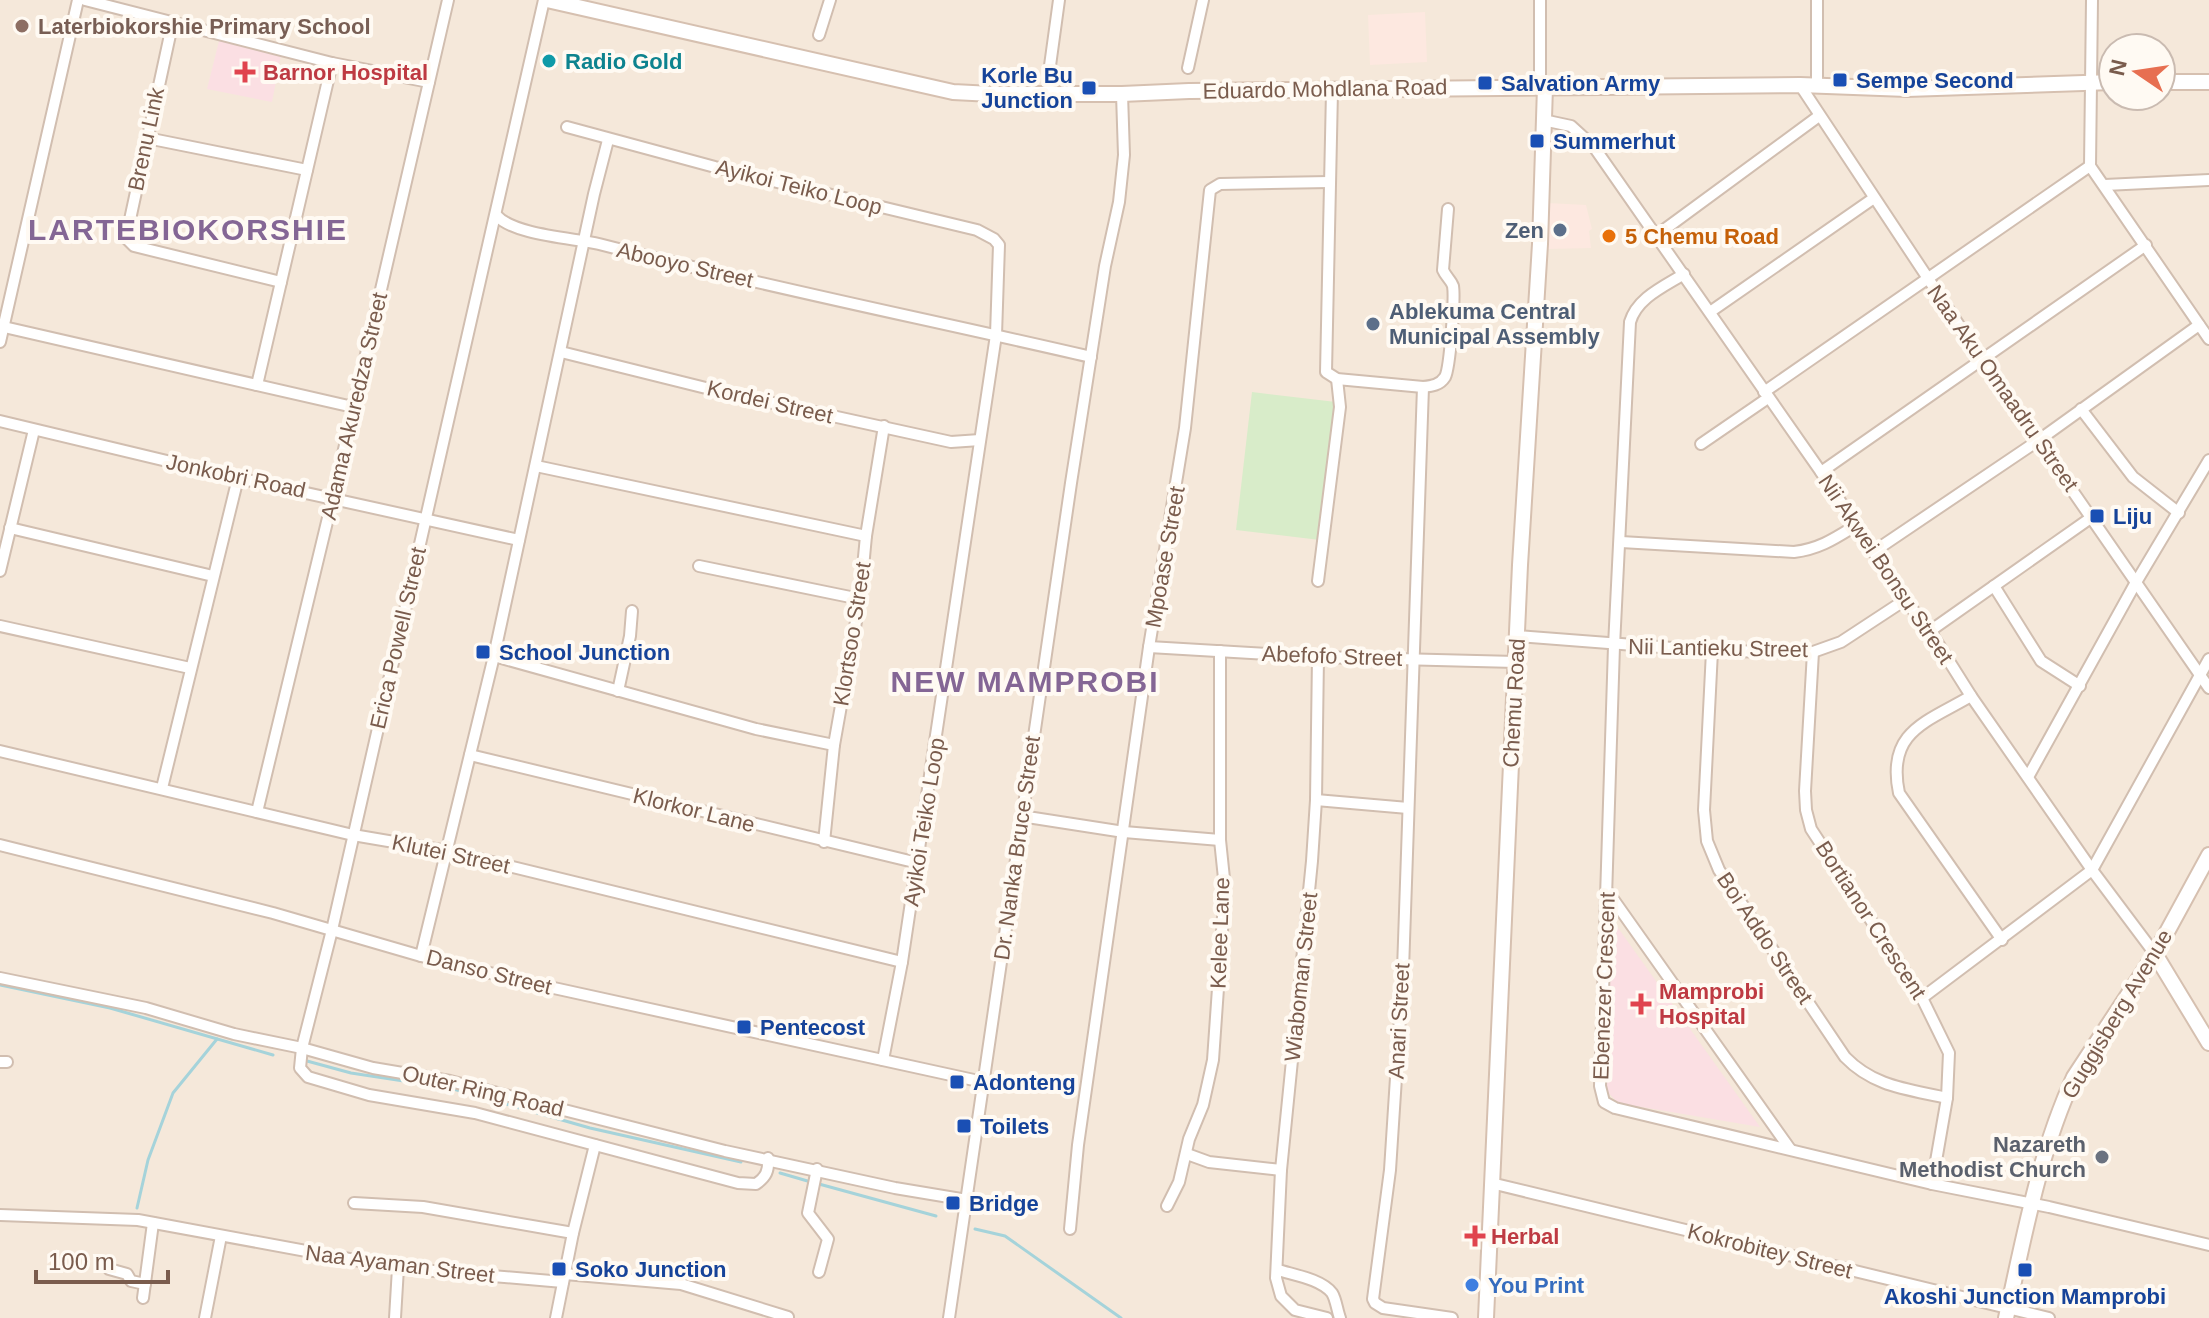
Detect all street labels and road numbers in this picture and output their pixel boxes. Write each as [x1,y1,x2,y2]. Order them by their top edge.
street label: Eduardo Mohdlana Road [1202,74,1448,104]
street label: Brenu Link [123,84,169,193]
street label: Ayikoi Teiko Loop [713,154,885,220]
street label: Abooyo Street [614,237,756,293]
street label: Naa Aku Omaadru Street [1922,280,2084,496]
street label: Adama Akuredza Street [316,290,392,522]
street label: Kordei Street [705,375,835,429]
street label: Jonkobri Road [164,449,308,503]
street label: Nii Akwei Bonsu Street [1813,470,1959,668]
street label: Mpoase Street [1140,484,1190,630]
street label: Erica Powell Street [365,545,431,731]
street label: Klortsoo Street [828,560,876,708]
street label: Nii Lantieku Street [1628,634,1808,662]
street label: Chemu Road [1498,638,1530,768]
street label: Abefofo Street [1261,641,1403,671]
street label: Dr. Nanka Bruce Street [989,734,1045,962]
street label: Ayikoi Teiko Loop [898,736,950,908]
street label: Klorkor Lane [630,783,758,837]
street label: Klutei Street [390,829,512,879]
street label: Bortianor Crescent [1811,836,1931,1004]
street label: Boi Addo Street [1712,868,1818,1008]
street label: Kelee Lane [1206,877,1234,989]
street label: Wiaboman Street [1280,891,1322,1063]
street label: Ebenezer Crescent [1588,891,1620,1081]
street label: Guggisberg Avenue [2057,925,2177,1103]
street label: Danso Street [424,944,554,1000]
street label: Anari Street [1383,962,1415,1080]
street label: Outer Ring Road [400,1060,566,1122]
street label: Kokrobitey Street [1685,1218,1855,1284]
street label: Naa Ayaman Street [304,1240,496,1288]

